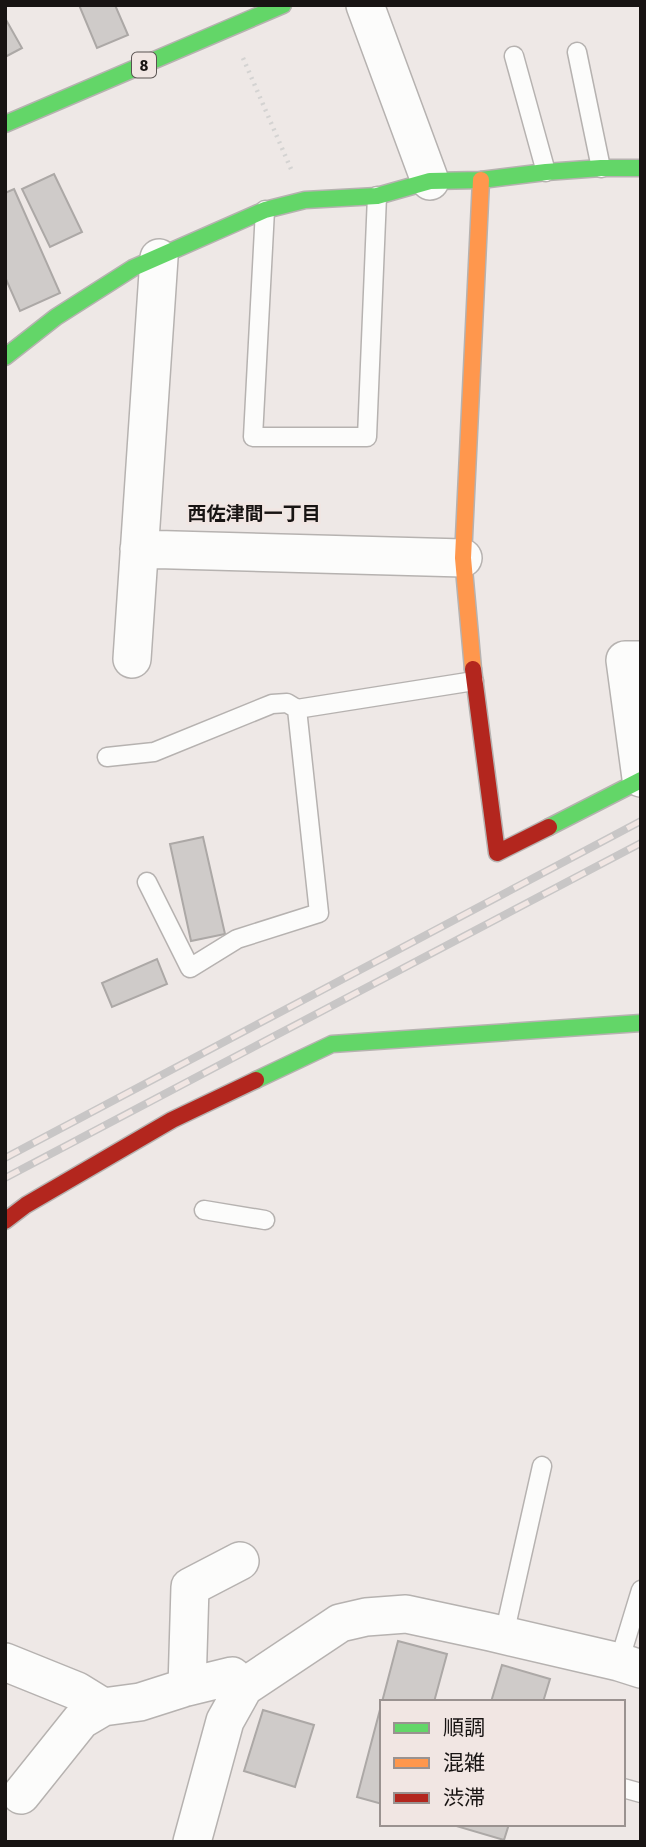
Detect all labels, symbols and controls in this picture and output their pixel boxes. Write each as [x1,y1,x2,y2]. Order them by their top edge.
road number: 8 [132,53,156,78]
district label: 西佐津間一丁目 [187,502,321,525]
legend [380,1700,625,1826]
text: 順調 [443,1715,485,1741]
text: 混雑 [443,1750,485,1776]
text: 渋滞 [443,1785,485,1811]

